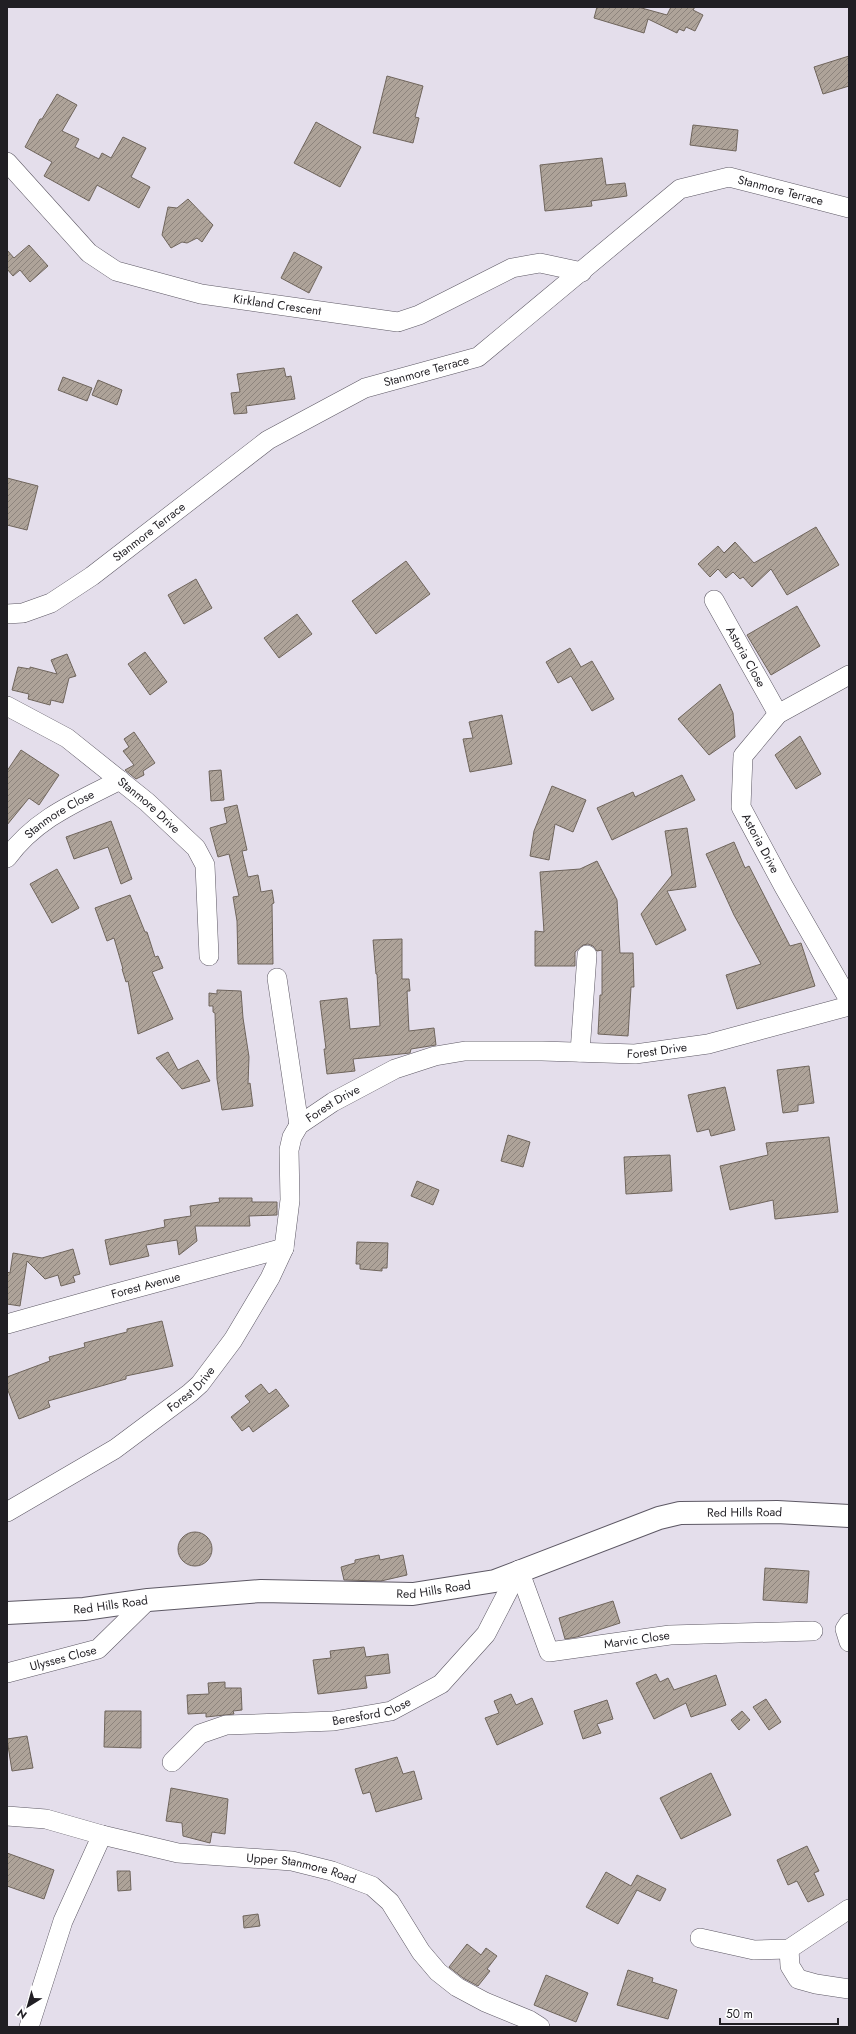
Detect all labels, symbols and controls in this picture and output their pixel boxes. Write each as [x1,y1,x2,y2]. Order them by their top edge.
street label: Stanmore Terrace [736,171,825,210]
street label: Kirkland Crescent [232,290,323,320]
street label: Stanmore Terrace [382,351,471,391]
street label: Stanmore Terrace [109,498,189,566]
street label: Astoria Close [721,623,770,690]
street label: Stanmore Drive [114,773,184,838]
street label: Stanmore Close [20,785,97,843]
street label: Astoria Drive [737,810,784,877]
street label: Forest Drive [627,1038,688,1063]
street label: Forest Drive [302,1080,363,1127]
street label: Forest Avenue [109,1267,182,1303]
street label: Forest Drive [163,1363,219,1416]
street label: Red Hills Road [707,1503,783,1522]
street label: Red Hills Road [396,1576,472,1603]
street label: Red Hills Road [73,1591,149,1619]
street label: Marvic Close [603,1626,671,1653]
street label: Ulysses Close [28,1641,98,1676]
street label: Beresford Close [331,1693,414,1730]
street label: Upper Stanmore Road [246,1849,359,1888]
north arrow [8,1986,48,2026]
scale bar [720,2000,838,2026]
text: N [14,2005,30,2023]
text: 50 m [726,2005,753,2023]

